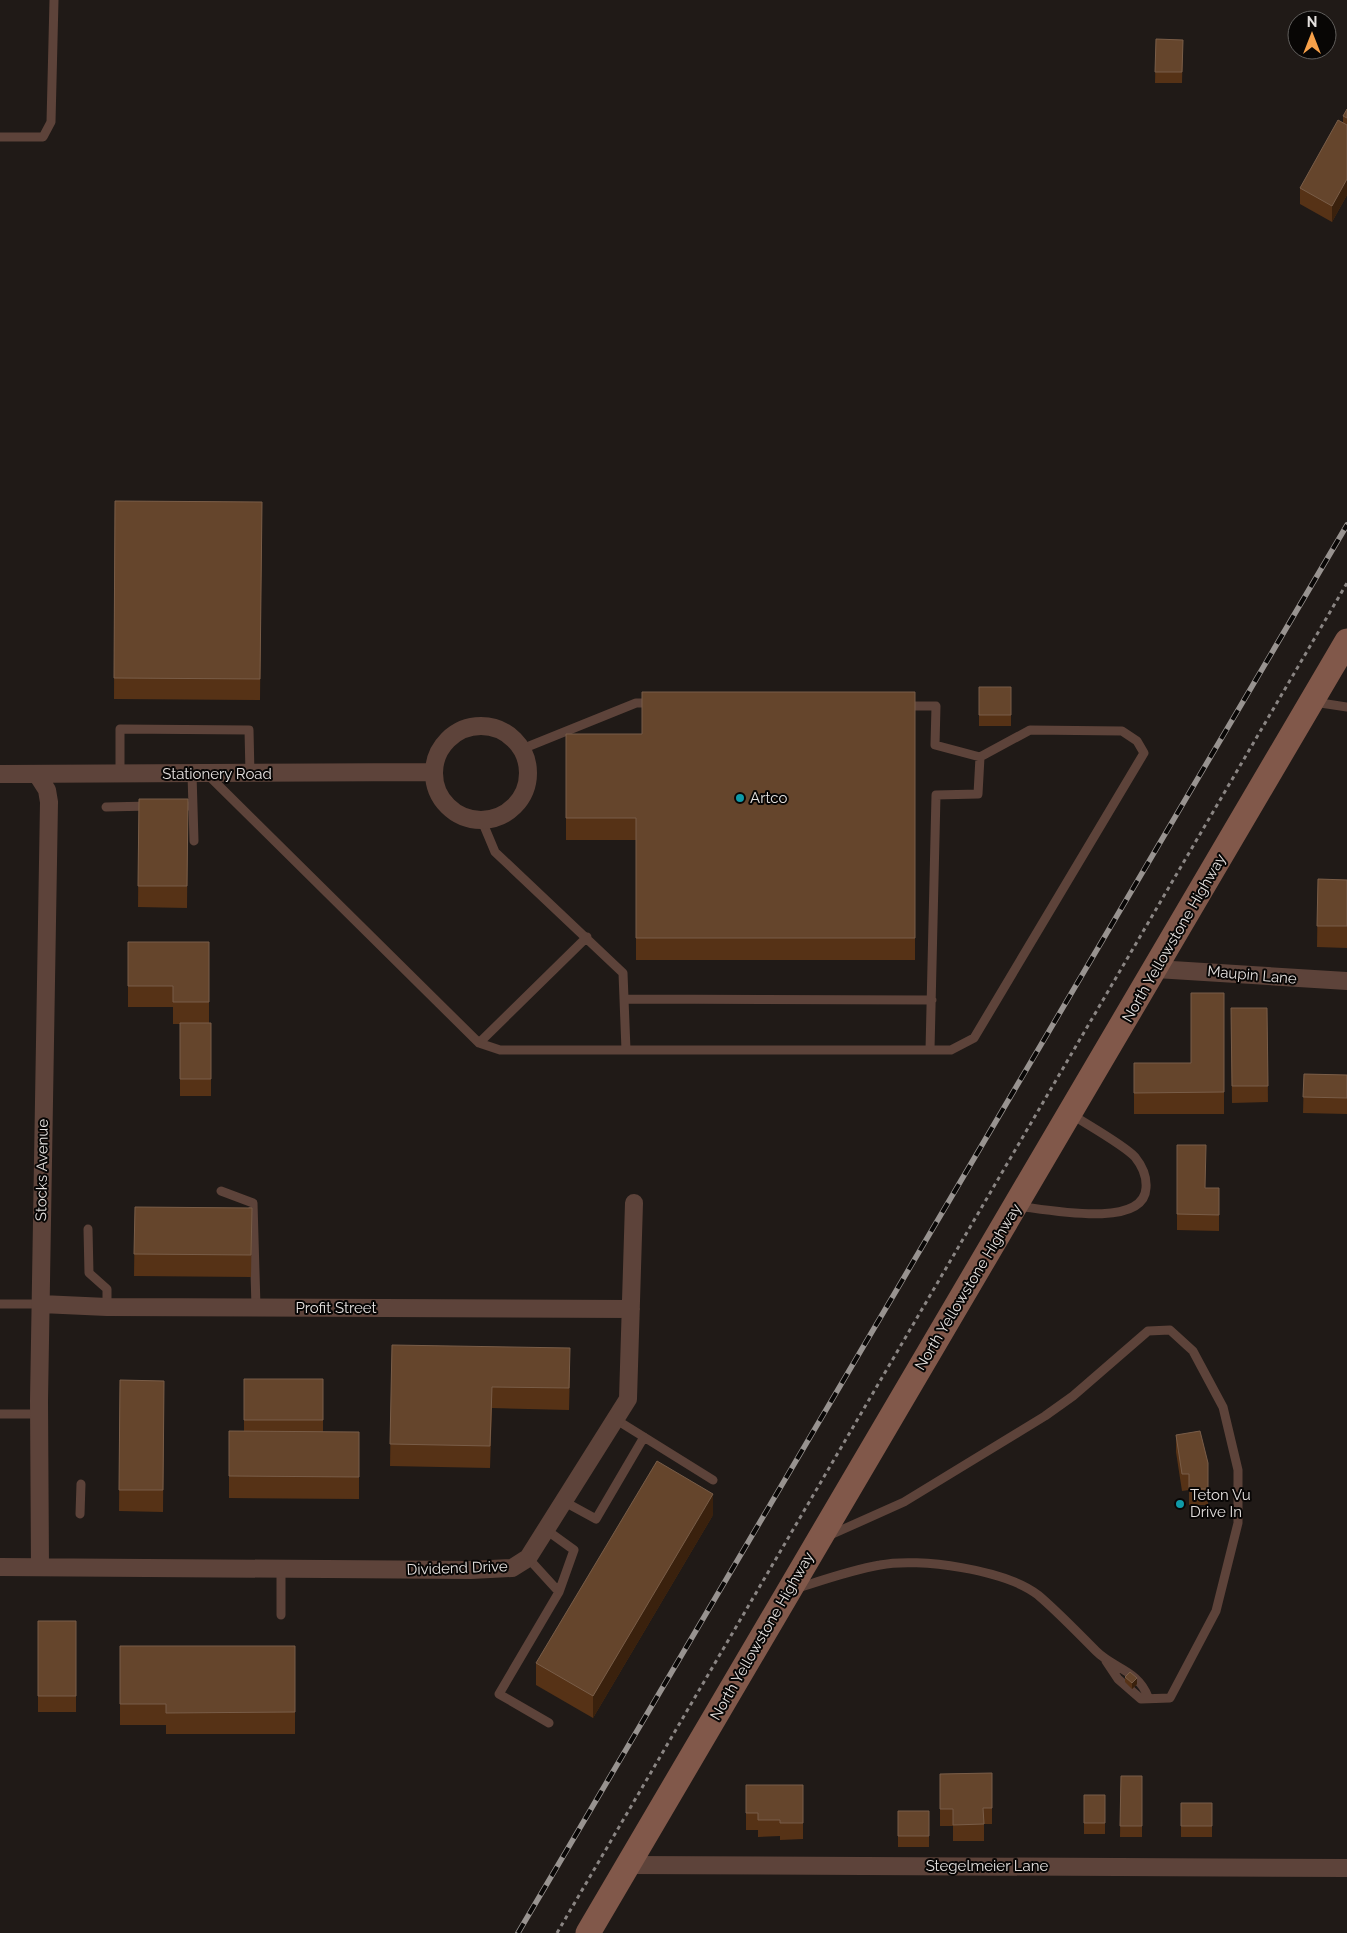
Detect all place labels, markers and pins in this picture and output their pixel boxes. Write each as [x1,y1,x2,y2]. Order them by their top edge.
place label: Artco [750,789,787,807]
marker: Artco [734,792,746,804]
place label: Teton Vu Drive In [1190,1486,1251,1521]
marker: Teton Vu Drive In [1174,1498,1186,1510]

